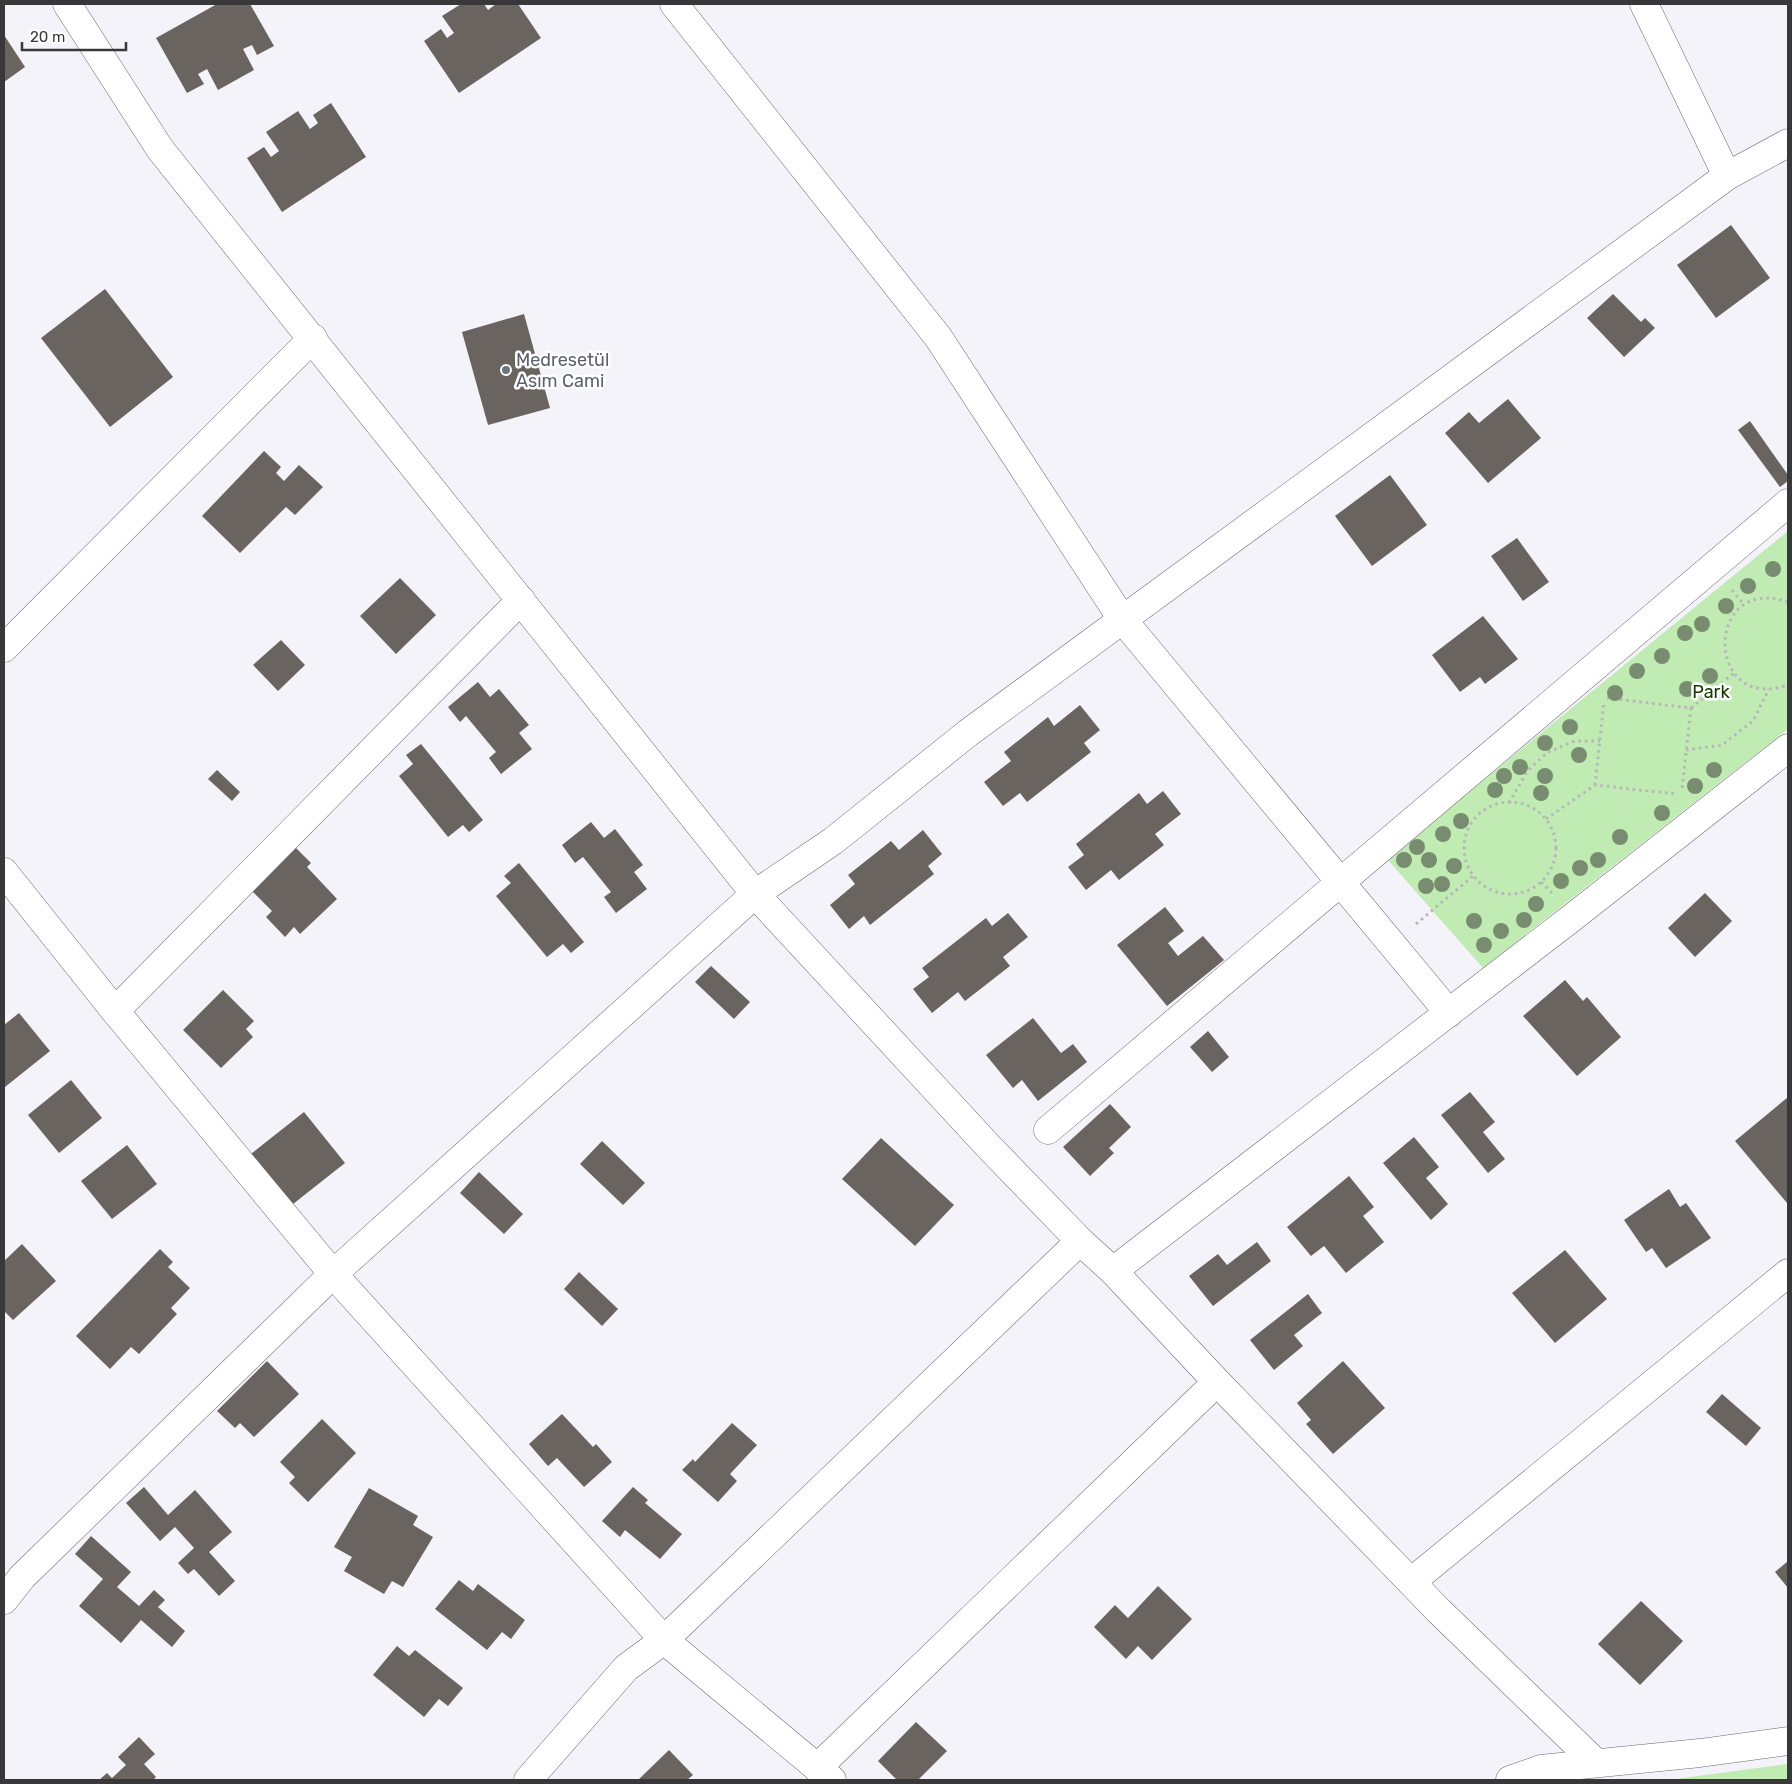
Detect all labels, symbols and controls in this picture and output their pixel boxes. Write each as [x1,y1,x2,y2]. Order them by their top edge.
scale bar [22,20,126,52]
text: 20 m [30,28,65,46]
place label: Medresetül Asım Cami [516,349,609,392]
marker: Medresetül Asım Cami [500,364,512,376]
park label: Park [1692,681,1730,703]

